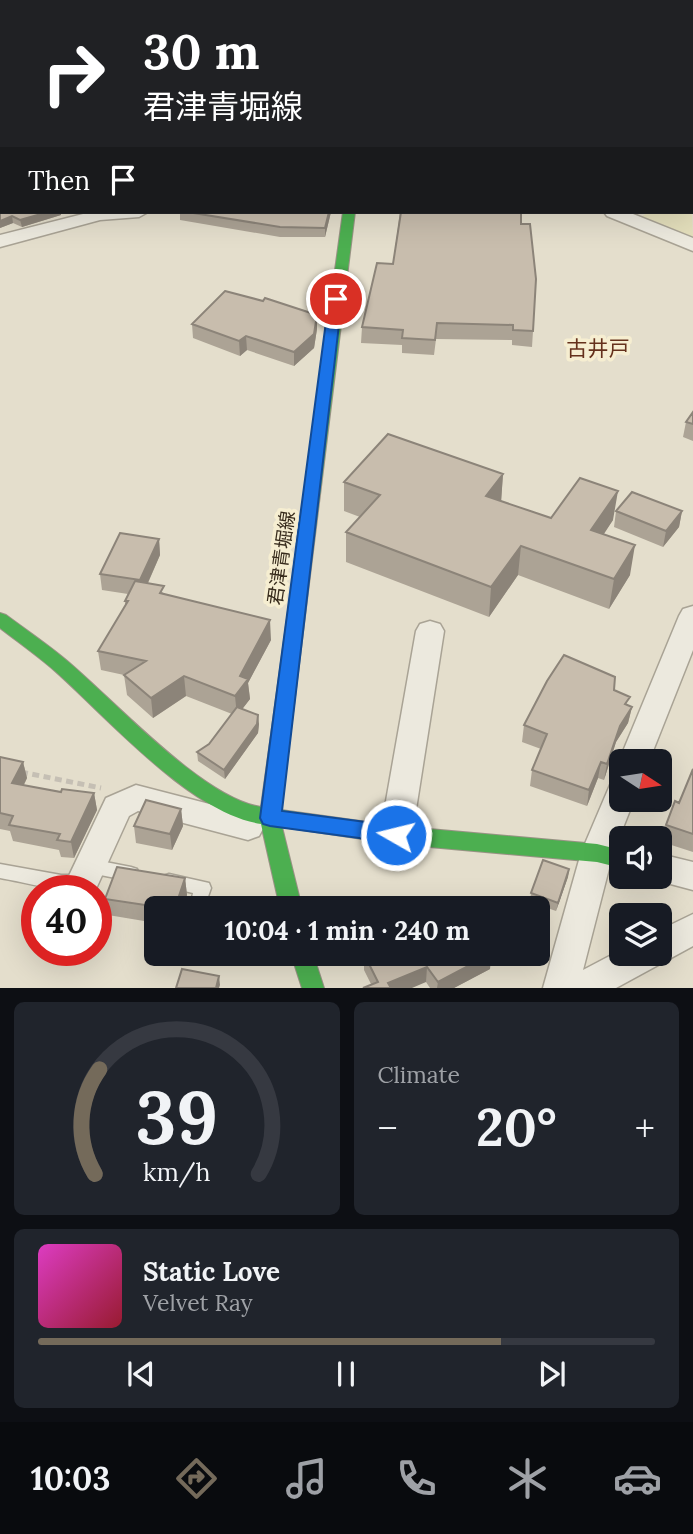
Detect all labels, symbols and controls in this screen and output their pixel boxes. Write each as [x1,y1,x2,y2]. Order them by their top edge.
text: 30 m [143,20,260,82]
icon: right [28,28,119,119]
text: 君津青堀線 [143,86,303,127]
icon: arrive [104,161,142,199]
text: Then [28,164,90,197]
pin [306,269,366,329]
icon: arrive [317,280,355,318]
district label: 古井戸 [567,335,630,362]
street label: 君津青堀線 [263,509,299,607]
north arrow [609,749,672,812]
map controls [609,749,672,966]
position arrow [359,798,433,872]
button: sound [609,826,672,889]
speed limit sign: 40 [21,875,112,966]
button: layers [609,903,672,966]
text: 10:04 · 1 min · 240 m [224,914,470,947]
text: Climate [378,1060,460,1089]
text: 39 [135,1072,218,1165]
text: 20° [476,1094,557,1160]
text: − [378,1104,398,1152]
text: + [635,1104,655,1152]
text: km/h [143,1156,211,1188]
text: Static Love [143,1255,280,1288]
text: Velvet Ray [143,1288,253,1317]
icon: previous [122,1355,160,1393]
icon: pause [327,1355,365,1393]
icon: next [533,1355,571,1393]
icon: directions [172,1454,221,1503]
icon: music [282,1454,331,1503]
icon: phone [392,1454,441,1503]
icon: climate [503,1454,552,1503]
icon: car [613,1454,662,1503]
text: 10:03 [31,1458,110,1499]

